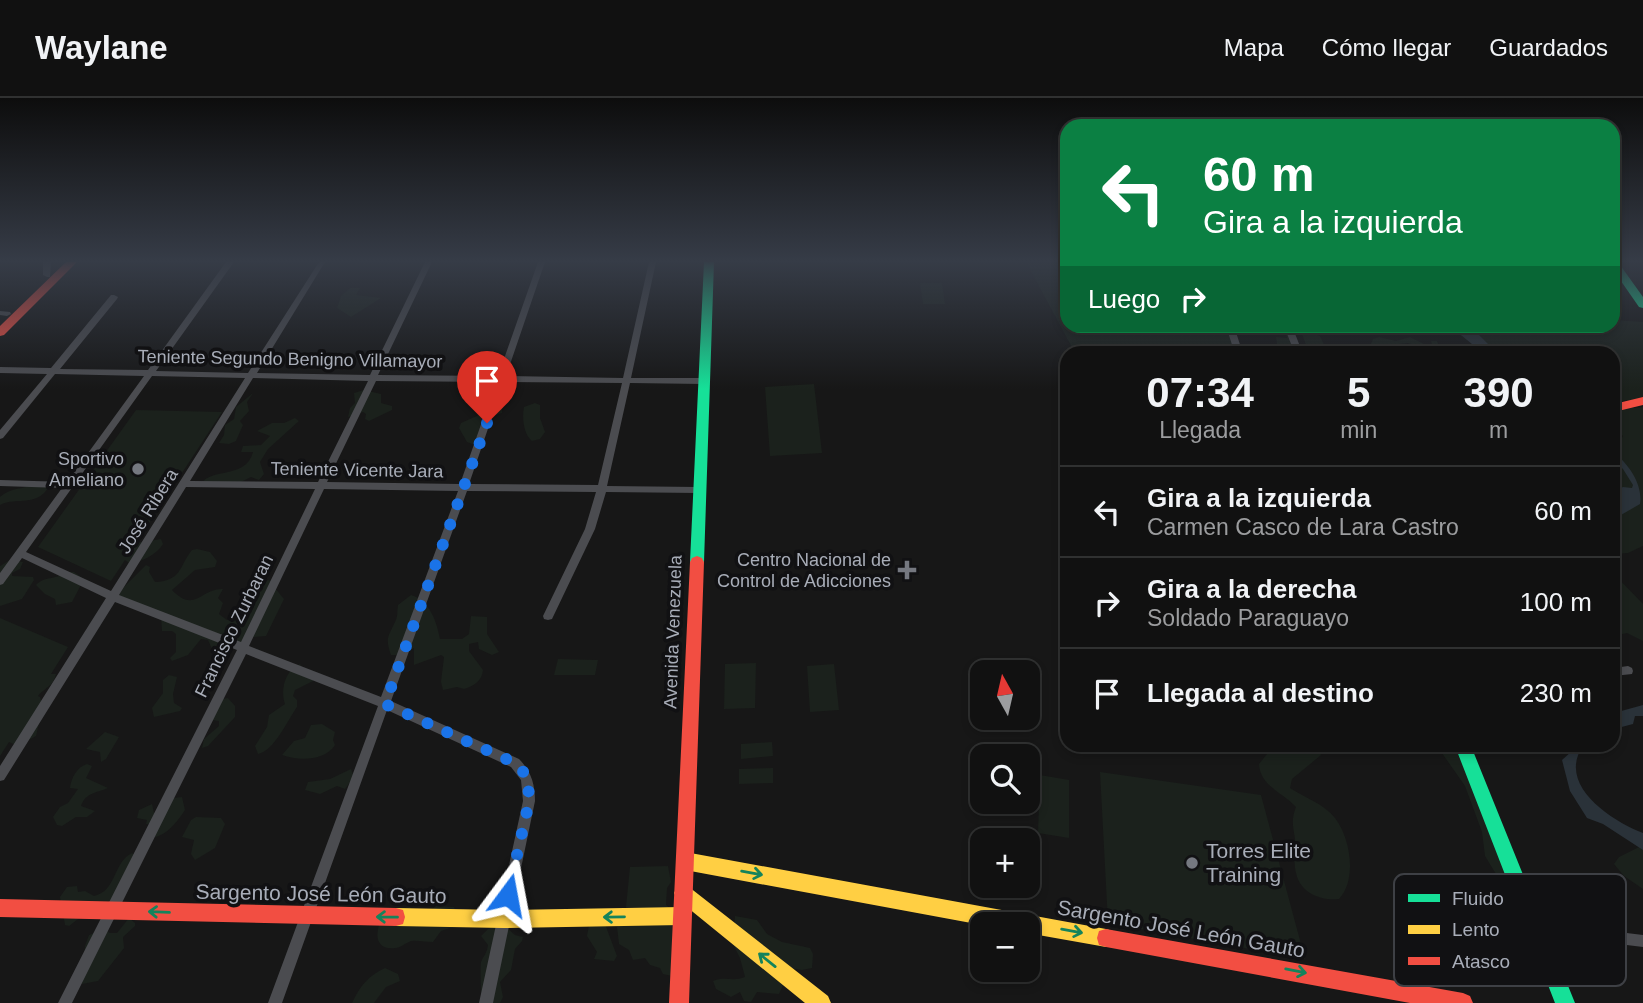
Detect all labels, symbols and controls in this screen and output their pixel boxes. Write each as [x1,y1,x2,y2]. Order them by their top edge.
text: Waylane [35,29,168,66]
text: Mapa [1224,34,1284,61]
text: Cómo llegar [1322,34,1451,61]
text: Guardados [1489,34,1608,61]
icon: left [1088,147,1179,238]
text: 60 m [1203,147,1315,201]
text: Gira a la izquierda [1203,204,1463,240]
icon: right [1174,280,1212,318]
text: Luego [1088,284,1160,314]
street label: Teniente Segundo Benigno Villamayor [137,346,443,372]
pin [457,351,517,423]
icon: arrive [468,362,506,400]
text: 07:34 [1146,369,1254,416]
text: 5 [1347,369,1370,416]
text: 390 [1464,369,1534,416]
text: Llegada [1159,417,1241,443]
text: min [1340,417,1377,443]
text: m [1489,417,1508,443]
place label: Sportivo Ameliano [49,449,124,490]
street label: Teniente Vicente Jara [270,458,445,482]
marker: Sportivo Ameliano [130,461,146,477]
street label: José Ribera [114,464,182,557]
text: Gira a la izquierda [1147,483,1371,513]
icon: left [1088,493,1126,531]
text: 60 m [1534,496,1592,526]
text: Carmen Casco de Lara Castro [1147,514,1459,540]
place label: Centro Nacional de Control de Adicciones [717,550,891,591]
street label: Francisco Zurbaran [191,551,277,701]
street label: Avenida Venezuela [660,554,686,709]
marker: Centro Nacional de Control de Adicciones [897,560,917,580]
text: Gira a la derecha [1147,574,1357,604]
icon: right [1088,584,1126,622]
text: 100 m [1520,587,1592,617]
text: Soldado Paraguayo [1147,605,1349,631]
north arrow [970,660,1040,730]
map controls [970,660,1040,982]
icon: arrive [1088,675,1126,713]
text: Llegada al destino [1147,678,1374,708]
text: 230 m [1520,678,1592,708]
button: search [970,744,1040,814]
button: + [970,828,1040,898]
place label: Torres Elite Training [1206,839,1311,886]
marker: Torres Elite Training [1184,855,1200,871]
position arrow [471,858,545,932]
one-way arrow [740,867,763,880]
legend [1394,874,1626,986]
street label: Sargento José León Gauto [195,880,447,907]
text: Fluido [1452,888,1504,909]
street label: Sargento José León Gauto [1055,895,1307,962]
one-way arrow [148,905,171,918]
one-way arrow [375,910,398,924]
one-way arrow [603,910,626,924]
button: − [970,912,1040,982]
text: Lento [1452,919,1500,940]
one-way arrow [1060,924,1083,938]
text: Atasco [1452,951,1510,972]
one-way arrow [759,953,777,968]
one-way arrow [1284,965,1307,979]

